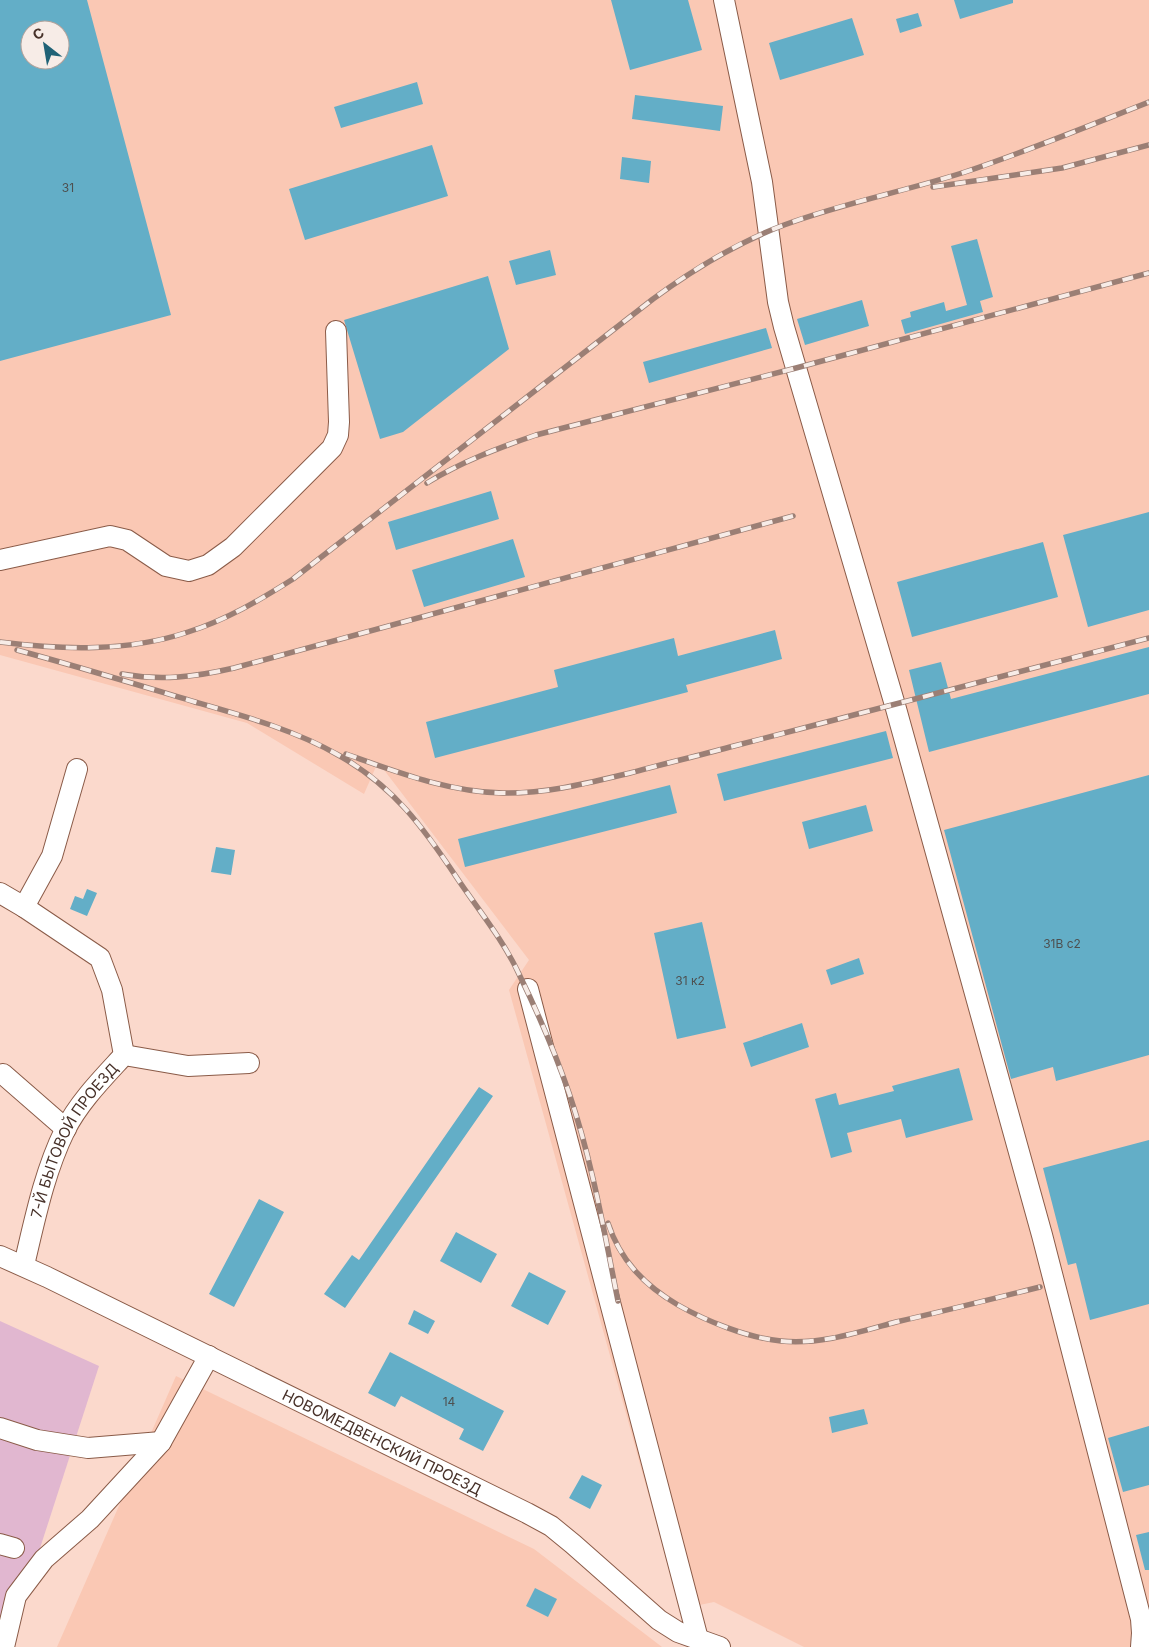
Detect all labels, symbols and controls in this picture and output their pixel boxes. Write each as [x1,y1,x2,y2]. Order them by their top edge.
north arrow [20,20,70,70]
text: С [29,23,47,43]
house number: 31 [62,180,74,195]
house number: 31В с2 [1043,936,1081,951]
house number: 31 к2 [675,973,705,988]
street label: 7-Й БЫТОВОЙ ПРОЕЗД [26,1059,122,1220]
street label: НОВОМЕДВЕНСКИЙ ПРОЕЗД [279,1385,485,1499]
house number: 14 [443,1394,456,1409]

